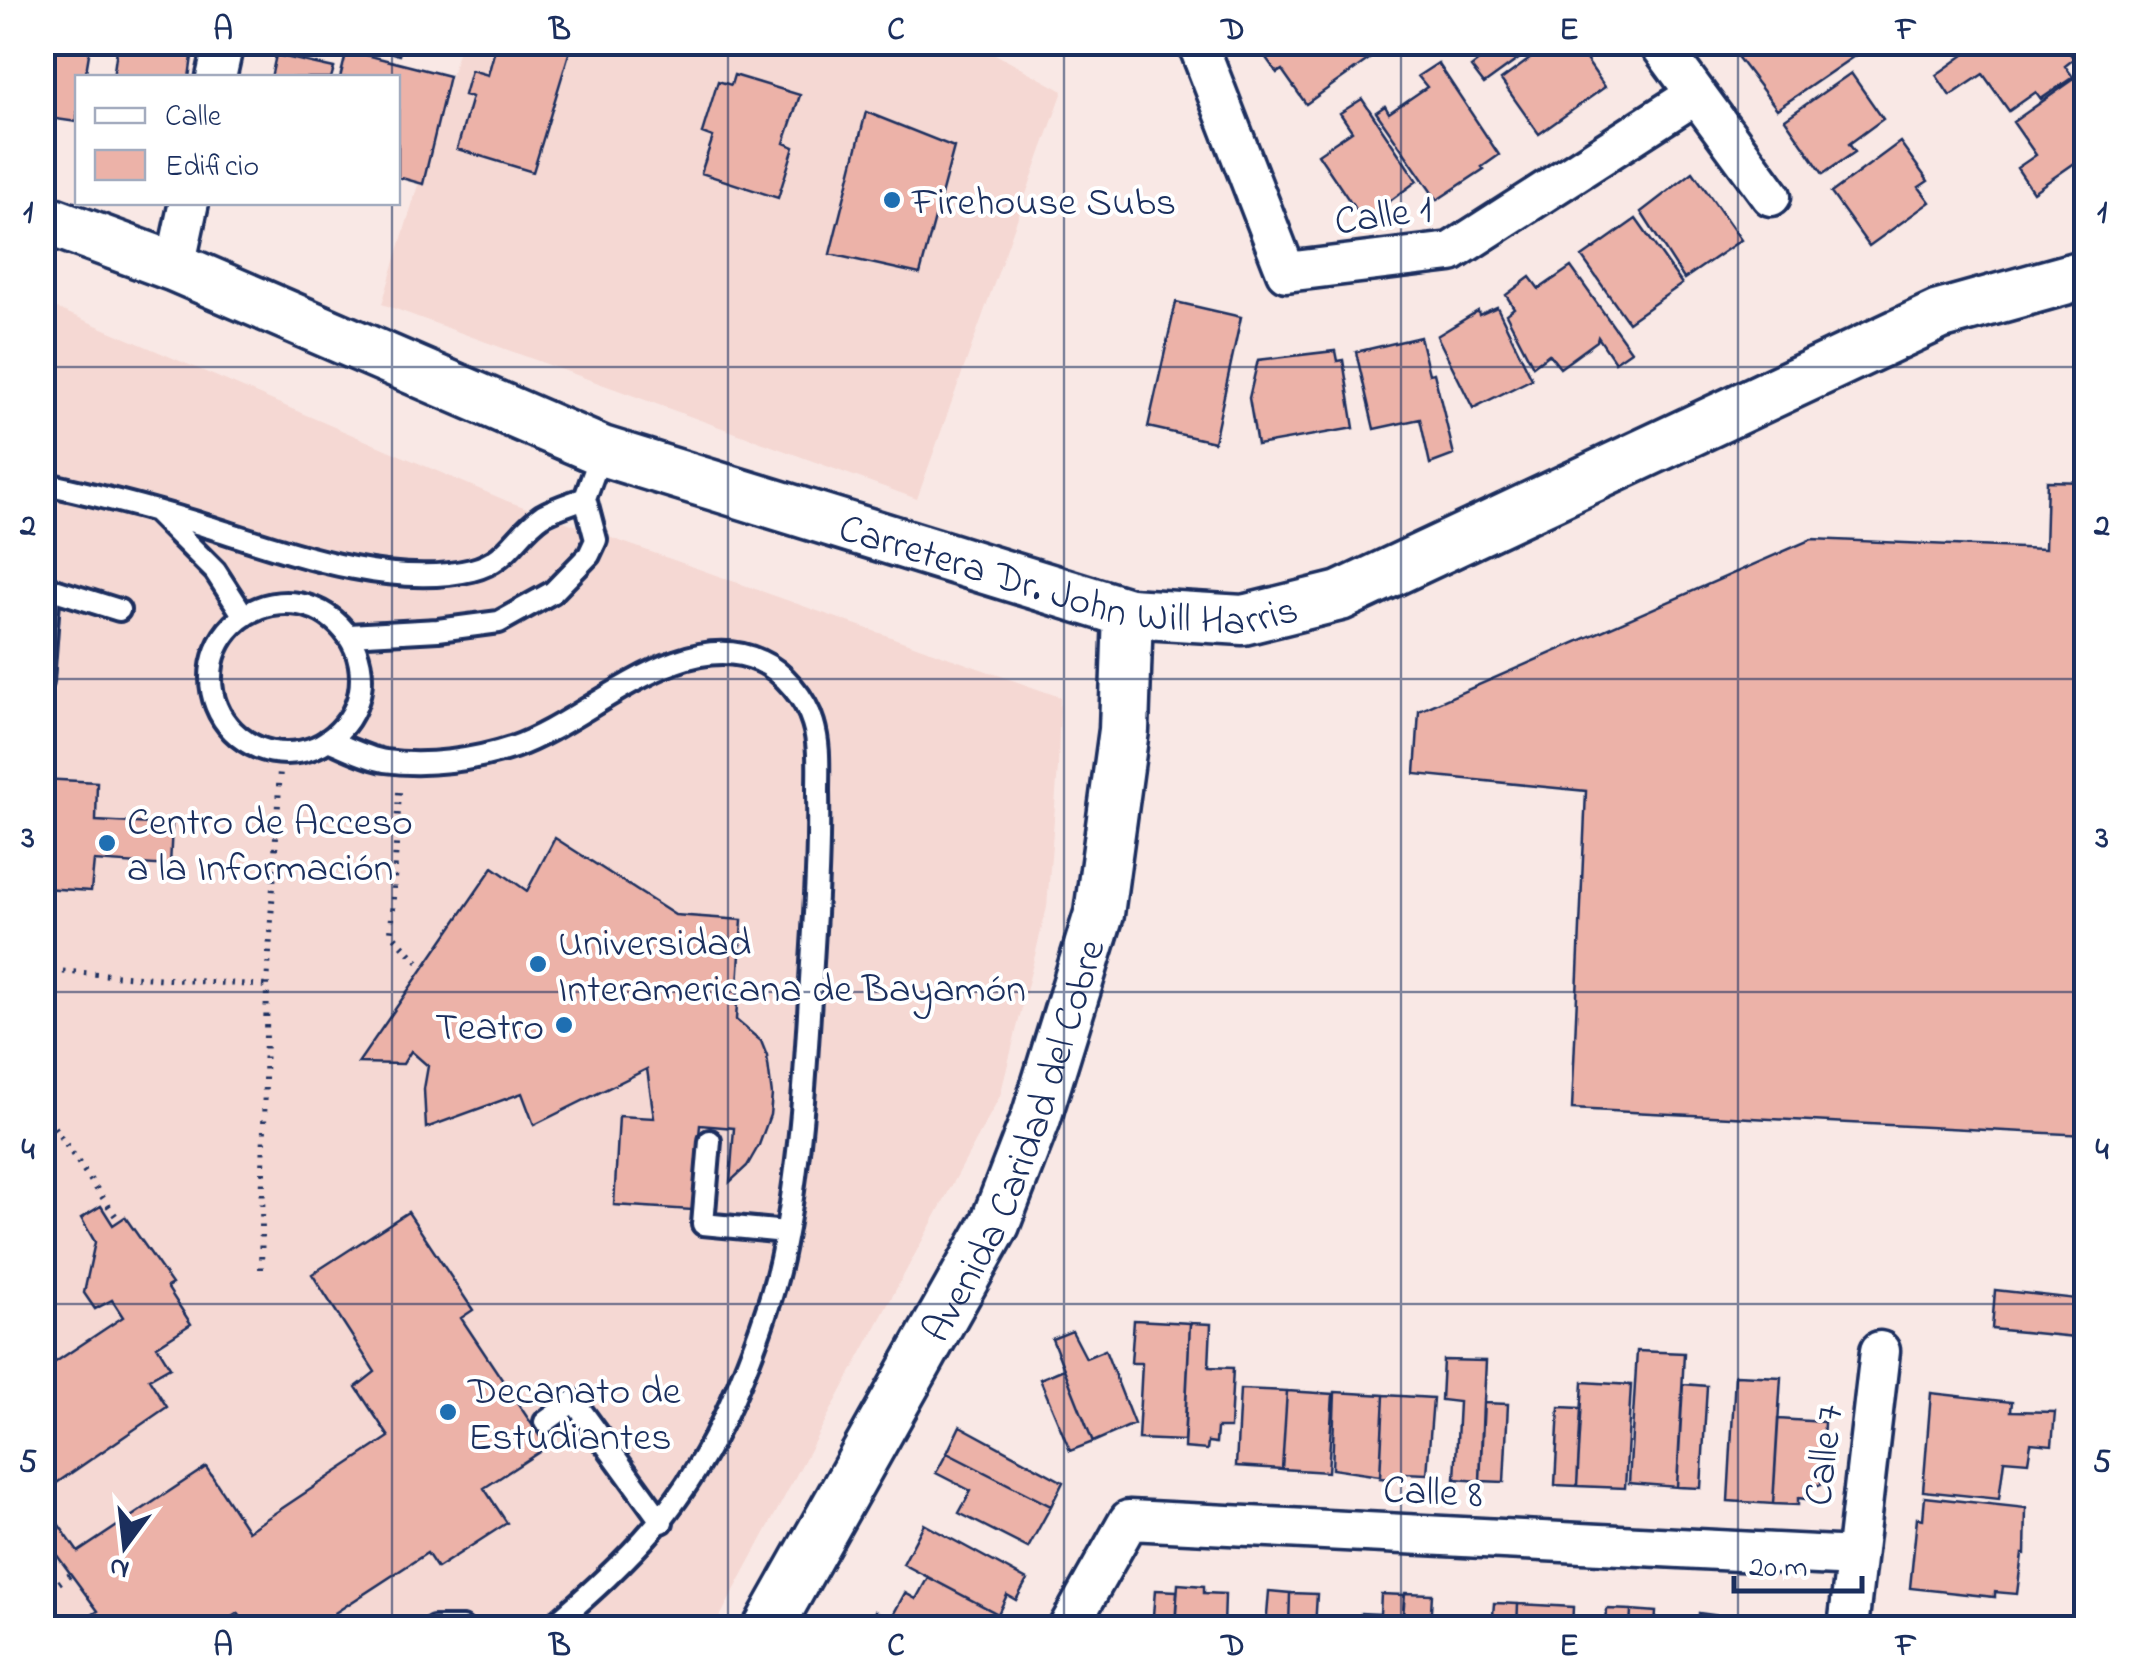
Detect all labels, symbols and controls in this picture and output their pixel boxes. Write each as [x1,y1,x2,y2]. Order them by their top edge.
text: A [213,8,233,55]
text: B [547,8,571,55]
text: C [887,8,905,55]
text: D [1219,8,1245,55]
text: E [1559,8,1579,55]
text: F [1894,8,1917,55]
legend [75,75,400,205]
text: Calle [165,96,222,140]
text: Edificio [165,146,259,190]
place label: Firehouse Subs [911,175,1176,234]
street label: Calle 1 [1331,181,1436,253]
marker: Firehouse Subs [881,189,903,211]
text: 1 [23,191,33,238]
text: 1 [2097,191,2107,238]
street label: Carretera Dr. John Will Harris [831,501,1304,654]
text: 2 [19,504,36,551]
text: 2 [2093,504,2110,551]
place label: Centro de Acceso a la Información [127,795,413,900]
text: 3 [20,816,35,863]
text: 3 [2094,816,2109,863]
marker: Centro de Acceso a la Información [96,832,118,854]
place label: Universidad Interamericana de Bayamón [558,916,1026,1021]
street label: Avenida Caridad del Cobre [909,933,1123,1354]
marker: Universidad Interamericana de Bayamón [527,953,549,975]
place label: Teatro [435,1000,544,1059]
marker: Teatro [553,1014,575,1036]
text: 4 [21,1128,35,1175]
text: 4 [2095,1128,2109,1175]
place label: Decanato de Estudiantes [467,1364,681,1469]
marker: Decanato de Estudiantes [437,1401,459,1423]
street label: Calle 7 [1791,1402,1862,1509]
text: 5 [19,1440,37,1487]
text: 5 [2093,1440,2111,1487]
street label: Calle 8 [1381,1462,1484,1527]
north arrow [75,1496,175,1596]
scale bar [1734,1531,1862,1593]
text: N [105,1545,134,1589]
text: 20 m [1749,1547,1808,1591]
text: A [213,1624,233,1671]
text: B [547,1624,571,1671]
text: C [887,1624,905,1671]
text: D [1219,1624,1245,1671]
text: E [1559,1624,1579,1671]
text: F [1894,1624,1917,1671]

